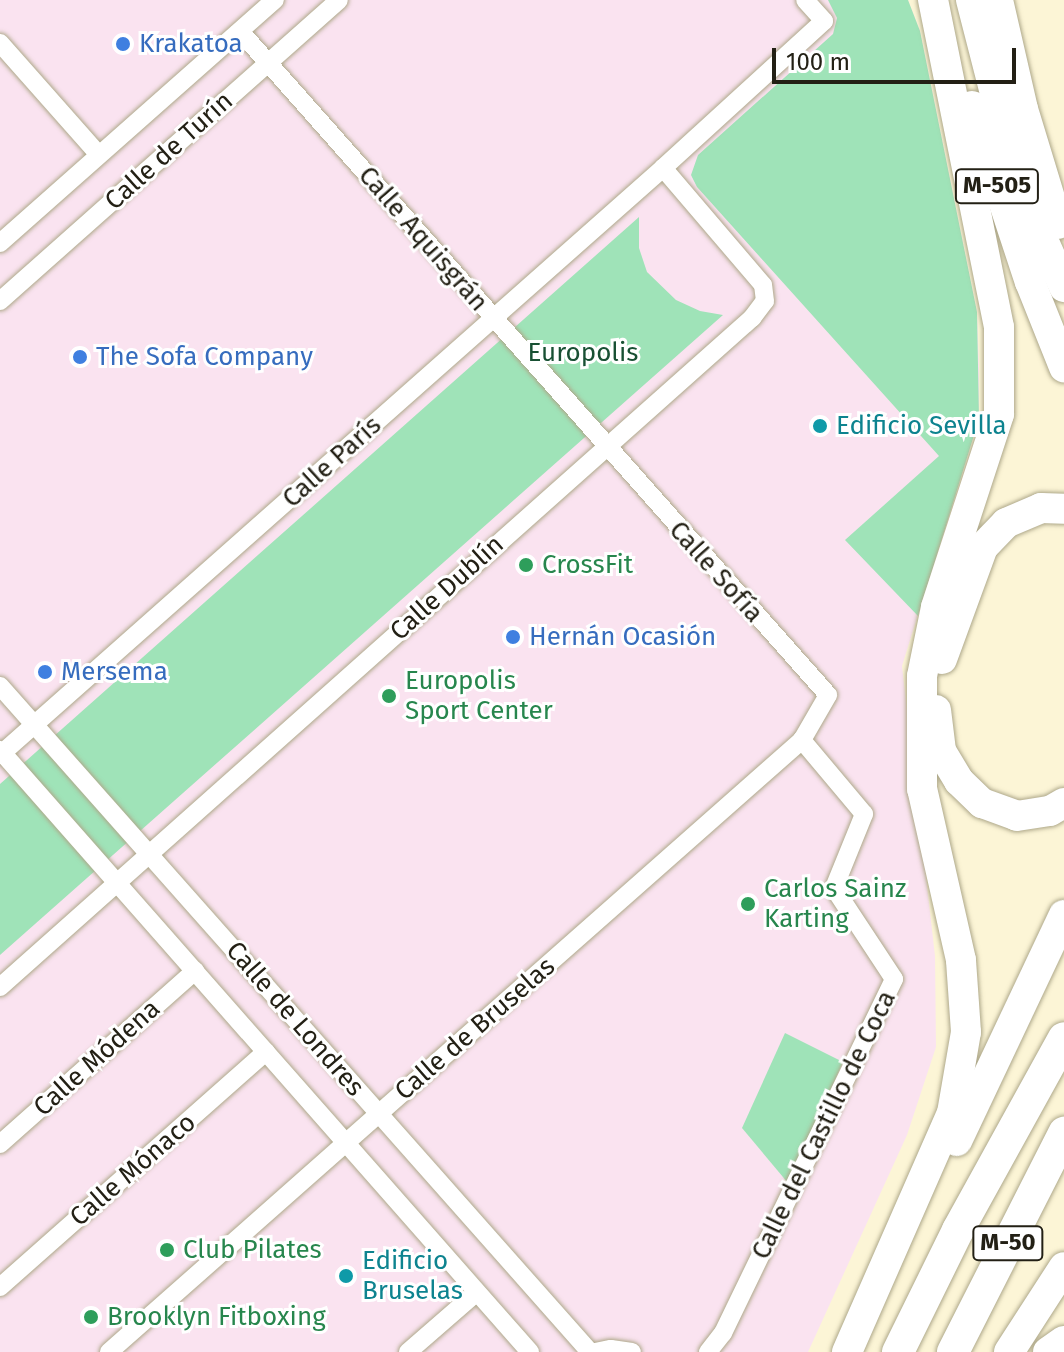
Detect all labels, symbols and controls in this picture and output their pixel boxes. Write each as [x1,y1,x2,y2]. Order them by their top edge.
place label: Krakatoa [139,28,243,60]
scale bar [776,32,1020,82]
marker: Krakatoa [114,35,132,53]
text: 100 m [786,48,850,76]
street label: Calle de Turín [99,86,239,216]
street label: Calle Aquisgrán [352,160,494,318]
road number: M-505 [953,166,1041,206]
park label: Europolis [528,337,638,369]
place label: The Sofa Company [96,341,313,373]
marker: The Sofa Company [71,348,89,366]
street label: Calle París [276,410,388,514]
place label: Edificio Sevilla [836,410,1007,442]
marker: Edificio Sevilla [811,417,829,435]
street label: Calle Sofía [662,515,770,629]
street label: Calle Dublín [384,529,510,647]
place label: CrossFit [542,549,633,581]
marker: CrossFit [517,556,535,574]
place label: Hernán Ocasión [529,621,716,653]
marker: Hernán Ocasión [504,628,522,646]
place label: Mersema [61,656,168,688]
marker: Mersema [36,663,54,681]
place label: Europolis Sport Center [405,665,553,726]
marker: Europolis Sport Center [380,687,398,705]
place label: Carlos Sainz Karting [764,873,906,934]
marker: Carlos Sainz Karting [739,895,757,913]
street label: Calle de Londres [219,935,371,1103]
street label: Calle de Bruselas [389,951,561,1107]
street label: Calle del Castillo de Coca [745,986,903,1264]
street label: Calle Módena [28,993,166,1123]
street label: Calle Mónaco [64,1107,202,1233]
road number: M-50 [972,1223,1044,1263]
place label: Club Pilates [183,1234,322,1266]
marker: Club Pilates [158,1241,176,1259]
place label: Edificio Bruselas [362,1245,463,1306]
marker: Edificio Bruselas [337,1267,355,1285]
place label: Brooklyn Fitboxing [107,1301,326,1333]
marker: Brooklyn Fitboxing [82,1308,100,1326]

